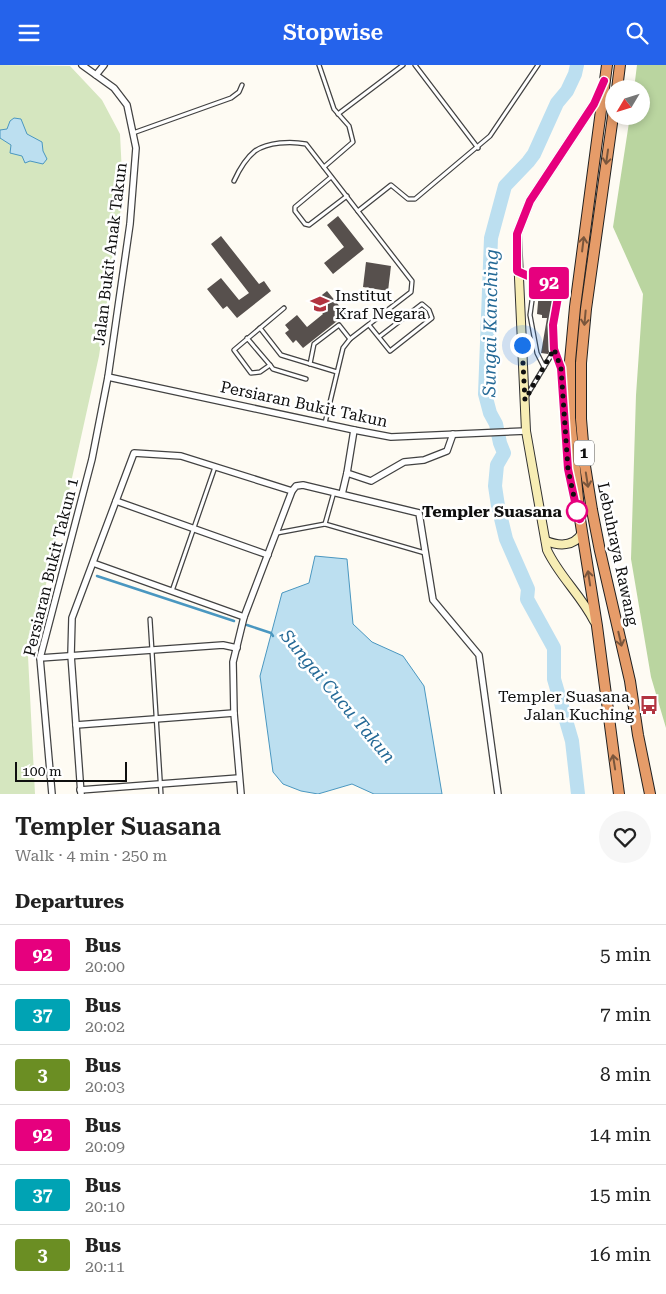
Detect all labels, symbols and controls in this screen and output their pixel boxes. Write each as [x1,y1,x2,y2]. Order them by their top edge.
icon: menu [15,19,43,47]
icon: search [623,19,651,47]
text: Stopwise [283,20,383,45]
north arrow [605,80,650,125]
map controls [605,80,650,125]
one-way arrow [601,148,611,164]
street label: Jalan Bukit Anak Takun [89,161,131,347]
one-way arrow [578,236,588,252]
water label: Sungai Kanching [478,249,502,398]
line badge: 92 [526,267,572,299]
text: 92 [539,272,559,293]
place label: Institut Kraf Negara [335,286,426,323]
school or university icon: Institut Kraf Negara [309,293,331,315]
one-way arrow [580,310,590,326]
your location [510,333,535,358]
street label: Persiaran Bukit Takun [219,377,389,431]
road number: 1 [574,441,594,465]
one-way arrow [583,471,593,487]
street label: Persiaran Bukit Takun 1 [20,476,82,658]
street label: Lebuhraya Rawang [594,481,643,628]
marker: Templer Suasana [566,500,588,522]
place label: Templer Suasana [422,502,563,521]
one-way arrow [584,571,594,587]
water label: Sungai Cucu Takun [275,624,400,767]
one-way arrow [616,630,625,646]
place label: Templer Suasana, Jalan Kuching [498,687,635,724]
bus stop icon: Templer Suasana, Jalan Kuching [638,694,660,716]
one-way arrow [609,755,619,771]
scale bar [15,759,128,782]
text: 100 m [22,763,62,779]
button: heart [599,811,651,863]
text: Templer Suasana [15,813,221,841]
text: Walk · 4 min · 250 m [15,846,167,865]
text: Departures [15,890,124,913]
text: Bus [85,934,121,957]
text: 5 min [600,943,651,966]
text: 92 [32,944,53,965]
text: 20:00 [85,957,125,976]
text: Bus [85,994,121,1017]
text: 7 min [600,1003,651,1026]
text: 37 [32,1004,53,1025]
text: 20:02 [85,1017,125,1036]
text: Bus [85,1054,121,1077]
text: 8 min [600,1063,651,1086]
text: 3 [37,1064,48,1085]
text: 20:03 [85,1077,125,1096]
text: Bus [85,1114,121,1137]
text: 14 min [589,1123,651,1146]
text: 92 [32,1124,53,1145]
text: 20:09 [85,1137,125,1156]
text: Bus [85,1174,121,1197]
text: 15 min [589,1183,651,1206]
text: 37 [32,1184,53,1205]
text: 20:10 [85,1197,125,1216]
text: Bus [85,1234,121,1257]
text: 16 min [589,1243,651,1266]
text: 3 [37,1244,48,1265]
text: 20:11 [85,1257,125,1276]

